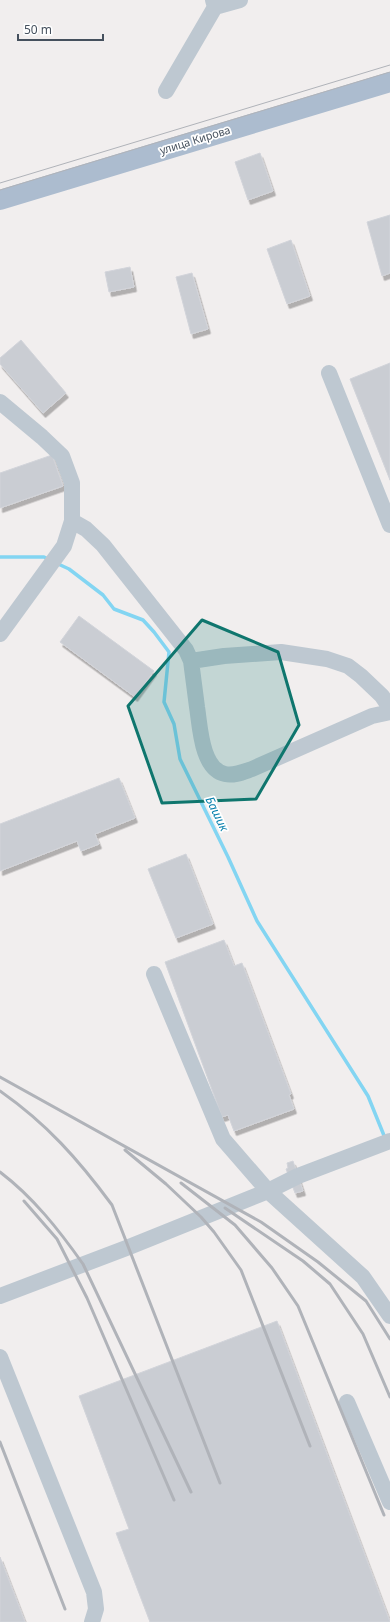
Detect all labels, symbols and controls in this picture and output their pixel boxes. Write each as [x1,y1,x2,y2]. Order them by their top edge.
scale bar [18,16,103,42]
text: 50 m [24,21,52,38]
street label: улица Кирова [158,122,232,157]
water label: Башик [202,794,234,835]

